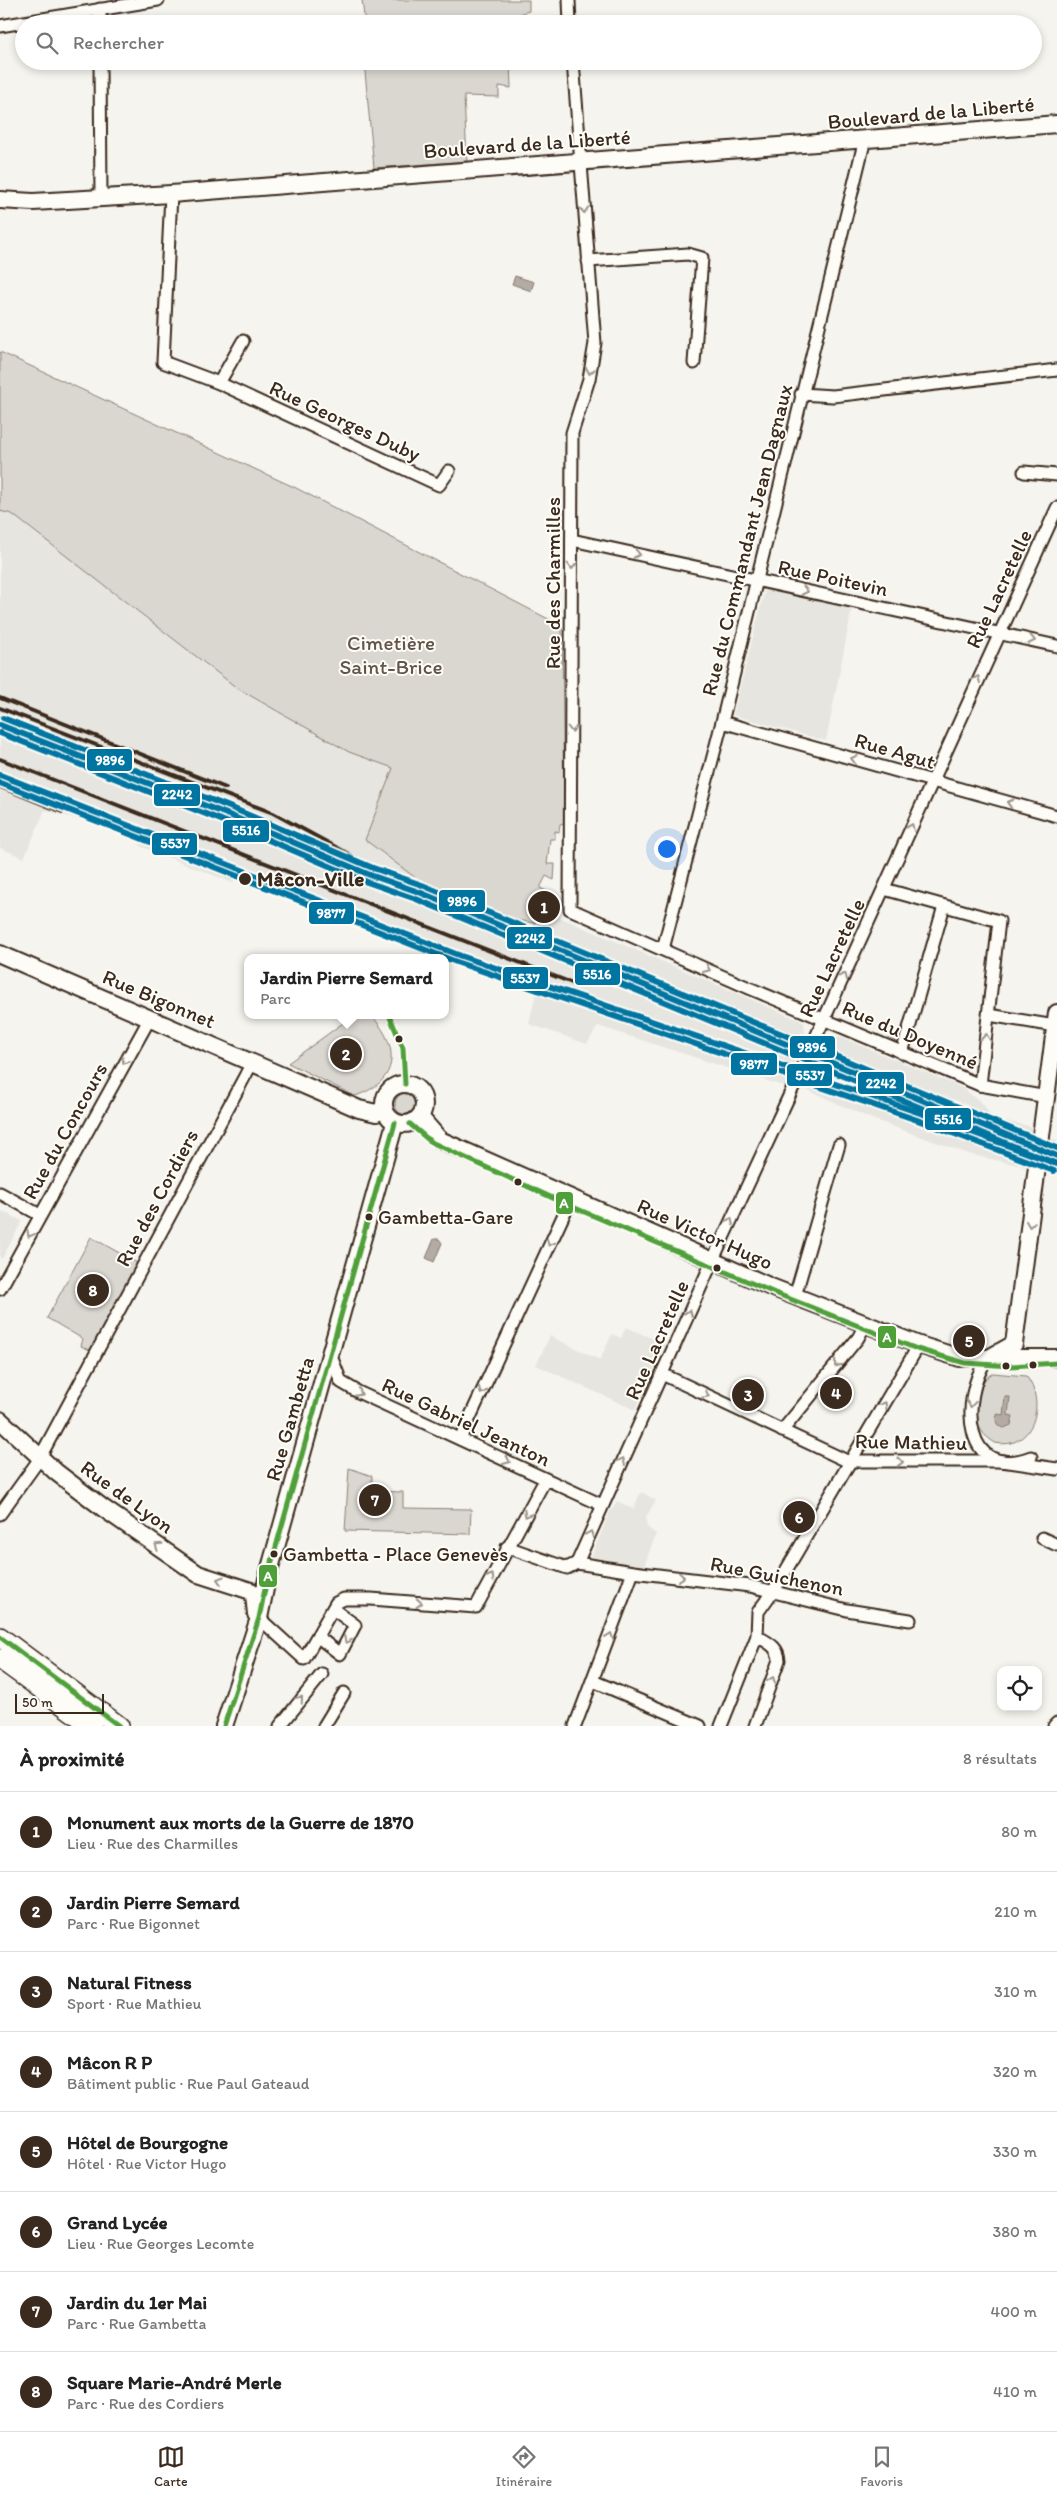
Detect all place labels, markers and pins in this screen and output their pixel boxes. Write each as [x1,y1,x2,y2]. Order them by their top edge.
place label: Mâcon-Ville [257,866,364,891]
marker: Mâcon-Ville [237,871,253,887]
pin: 1 [528,888,560,926]
unlabelled marker [394,1034,404,1044]
pin: 2 [330,1035,362,1073]
unlabelled marker [513,1177,523,1187]
place label: Gambetta-Gare [378,1205,513,1229]
marker: Gambetta-Gare [364,1212,374,1222]
unlabelled marker [712,1263,722,1273]
pin: 8 [77,1271,109,1309]
pin: 5 [953,1322,985,1360]
unlabelled marker [1028,1360,1038,1370]
unlabelled marker [1001,1361,1011,1371]
pin: 4 [820,1374,852,1412]
pin: 3 [732,1376,764,1414]
pin: 7 [359,1481,391,1519]
pin: 6 [783,1498,815,1536]
place label: Gambetta - Place Genevès [283,1542,508,1566]
marker: Gambetta - Place Genevès [269,1549,279,1559]

